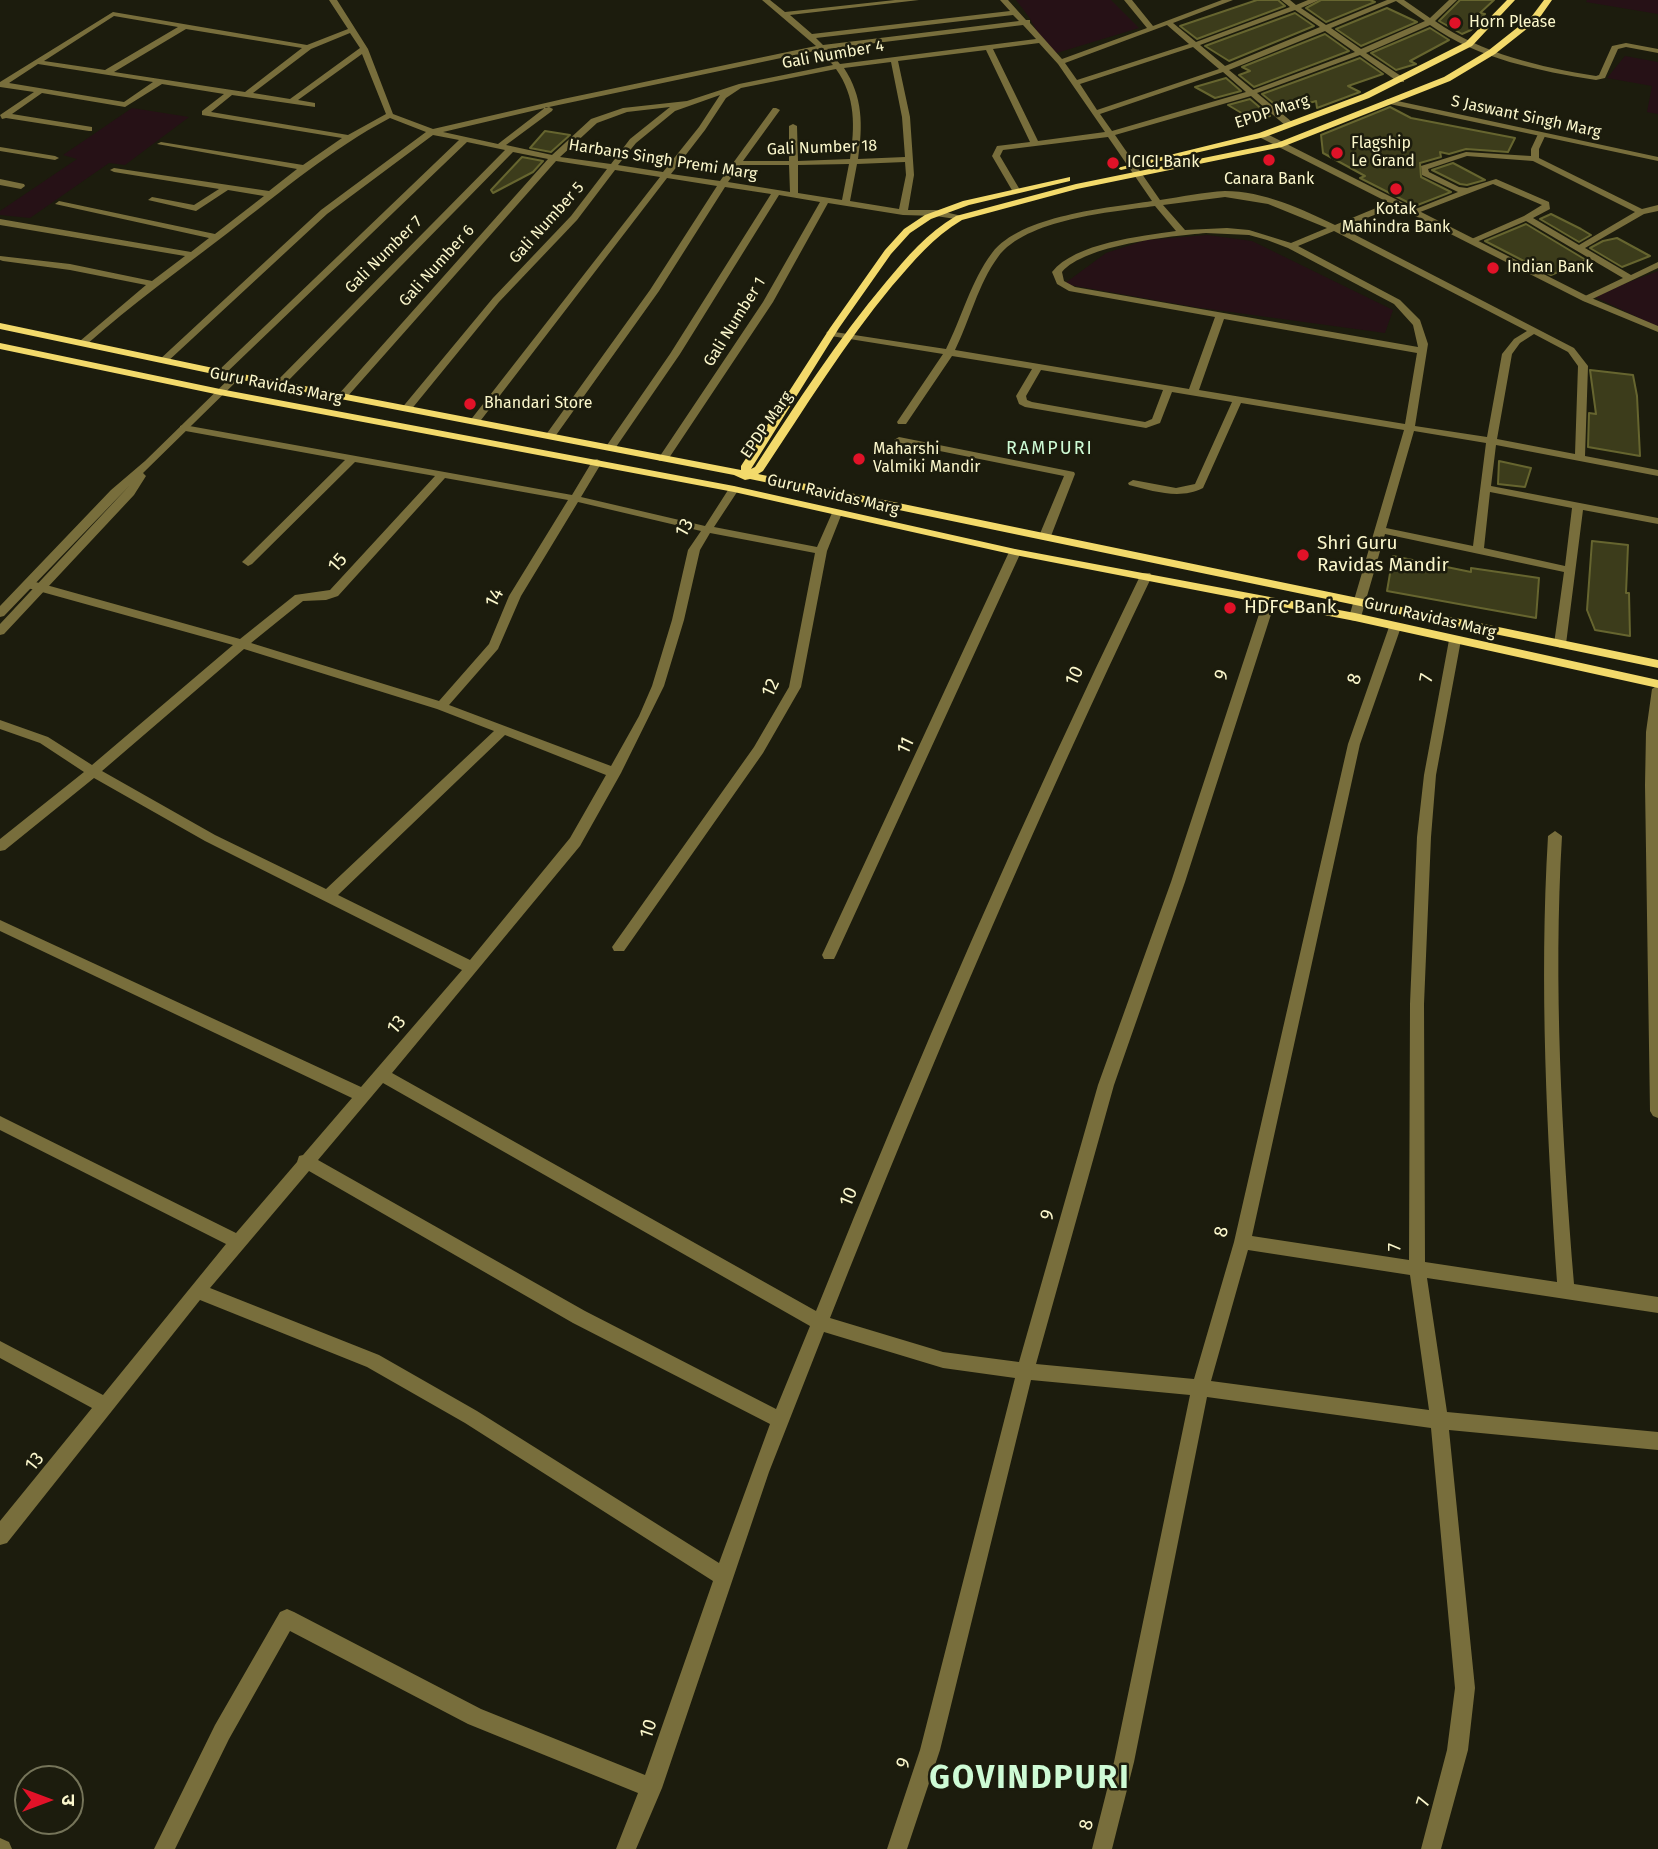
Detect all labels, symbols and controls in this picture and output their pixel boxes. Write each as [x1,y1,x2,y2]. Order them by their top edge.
place label: Horn Please [1469,13,1556,33]
marker: Horn Please [1447,15,1463,31]
street label: Gali Number 4 [781,37,885,73]
street label: EPDP Marg [1232,91,1312,133]
street label: S Jaswant Singh Marg [1449,92,1603,142]
place label: Flagship Le Grand [1351,134,1415,172]
street label: Harbans Singh Premi Marg [567,136,759,184]
street label: Gali Number 18 [766,136,878,160]
marker: Flagship Le Grand [1329,145,1345,161]
marker: Canara Bank [1261,152,1277,168]
place label: ICICI Bank [1127,153,1199,173]
marker: ICICI Bank [1105,155,1121,171]
place label: Canara Bank [1224,170,1314,190]
street label: Gali Number 5 [506,178,588,268]
marker: Kotak Mahindra Bank [1388,181,1404,197]
place label: Kotak Mahindra Bank [1342,200,1450,238]
street label: Gali Number 7 [341,212,427,298]
street label: Gali Number 6 [395,221,479,311]
place label: Indian Bank [1507,258,1593,278]
marker: Indian Bank [1485,260,1501,276]
street label: Gali Number 1 [700,274,770,370]
street label: Guru Ravidas Marg [208,364,344,408]
street label: EPDP Marg [737,388,797,462]
place label: Bhandari Store [484,394,592,414]
marker: Bhandari Store [462,396,478,412]
district label: RAMPURI [1007,438,1093,460]
place label: Maharshi Valmiki Mandir [873,440,980,478]
marker: Maharshi Valmiki Mandir [851,451,867,467]
street label: Guru Ravidas Marg [765,470,901,520]
street label: 13 [671,515,699,541]
place label: Shri Guru Ravidas Mandir [1317,533,1449,577]
marker: Shri Guru Ravidas Mandir [1295,547,1311,563]
street label: 15 [324,549,352,577]
street label: 14 [481,585,509,611]
street label: Guru Ravidas Marg [1362,593,1498,643]
place label: HDFC Bank [1244,597,1337,619]
marker: HDFC Bank [1222,600,1238,616]
street label: 10 [1061,663,1089,689]
street label: 9 [1210,667,1234,683]
street label: 8 [1343,670,1367,688]
street label: 7 [1415,672,1439,684]
street label: 12 [757,675,785,701]
street label: 11 [892,734,920,758]
street label: 13 [383,1011,411,1039]
street label: 10 [835,1184,863,1210]
street label: 9 [1036,1207,1060,1223]
street label: 8 [1210,1224,1234,1240]
street label: 7 [1385,1243,1407,1251]
street label: 13 [21,1448,49,1476]
street label: 10 [635,1716,663,1742]
street label: 9 [892,1755,916,1771]
district label: GOVINDPURI [931,1760,1129,1798]
north arrow [14,1765,84,1835]
text: उ [57,1794,80,1806]
street label: 7 [1412,1795,1436,1809]
street label: 8 [1075,1817,1099,1833]

